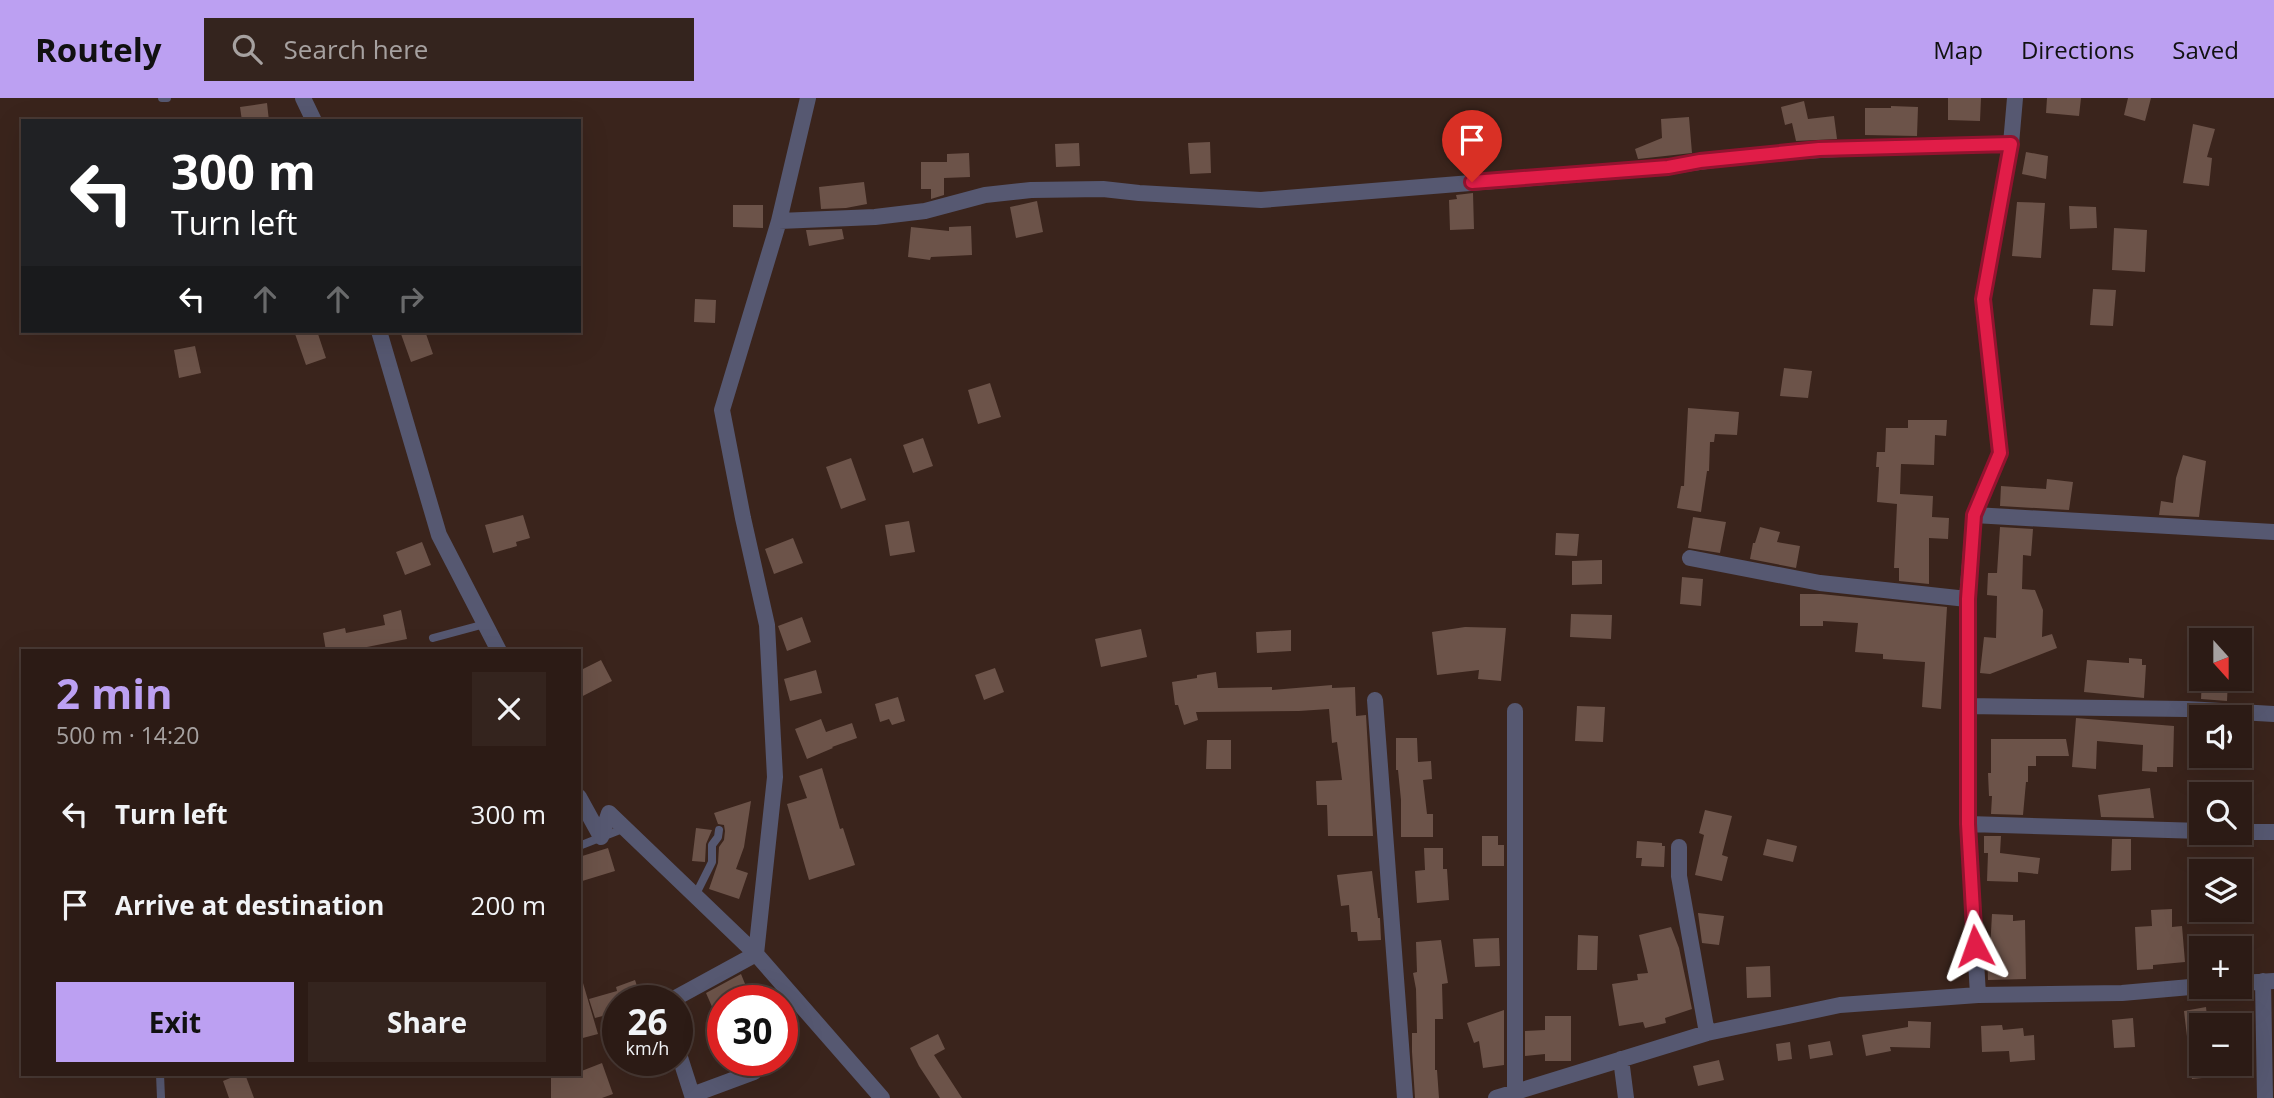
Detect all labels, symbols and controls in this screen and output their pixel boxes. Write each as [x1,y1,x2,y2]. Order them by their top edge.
search box [204,18,694,81]
text: Routely [35,27,162,72]
icon: search [228,30,266,68]
text: Search here [284,31,428,67]
text: Map [1933,33,1983,66]
text: Directions [2021,33,2134,66]
text: Saved [2172,33,2239,66]
pin [1442,110,1502,182]
icon: arrive [1453,121,1491,159]
text: 300 m [171,138,316,204]
icon: left [56,147,147,238]
text: Turn left [171,201,297,244]
icon: left [173,280,211,318]
icon: ahead [246,280,284,318]
icon: ahead [319,280,357,318]
icon: right [392,280,430,318]
north arrow [2189,628,2252,691]
map controls [2189,628,2252,1076]
text: 2 min [56,664,173,721]
button: close [472,672,546,746]
button: sound [2189,705,2252,768]
text: 500 m · 14:20 [56,719,199,751]
button: search [2189,782,2252,845]
icon: left [56,795,94,833]
text: Turn left [115,796,227,832]
text: 300 m [471,796,546,832]
button: layers [2189,859,2252,922]
icon: arrive [56,886,94,924]
text: Arrive at destination [115,887,384,923]
text: 200 m [471,887,546,923]
position arrow [1938,909,2012,983]
button: + [2189,936,2252,999]
button: Exit [56,982,294,1062]
button: Share [308,982,546,1062]
speed limit sign: 30 [707,985,798,1076]
text: 26 [627,998,668,1045]
button: − [2189,1013,2252,1076]
text: km/h [626,1036,669,1060]

